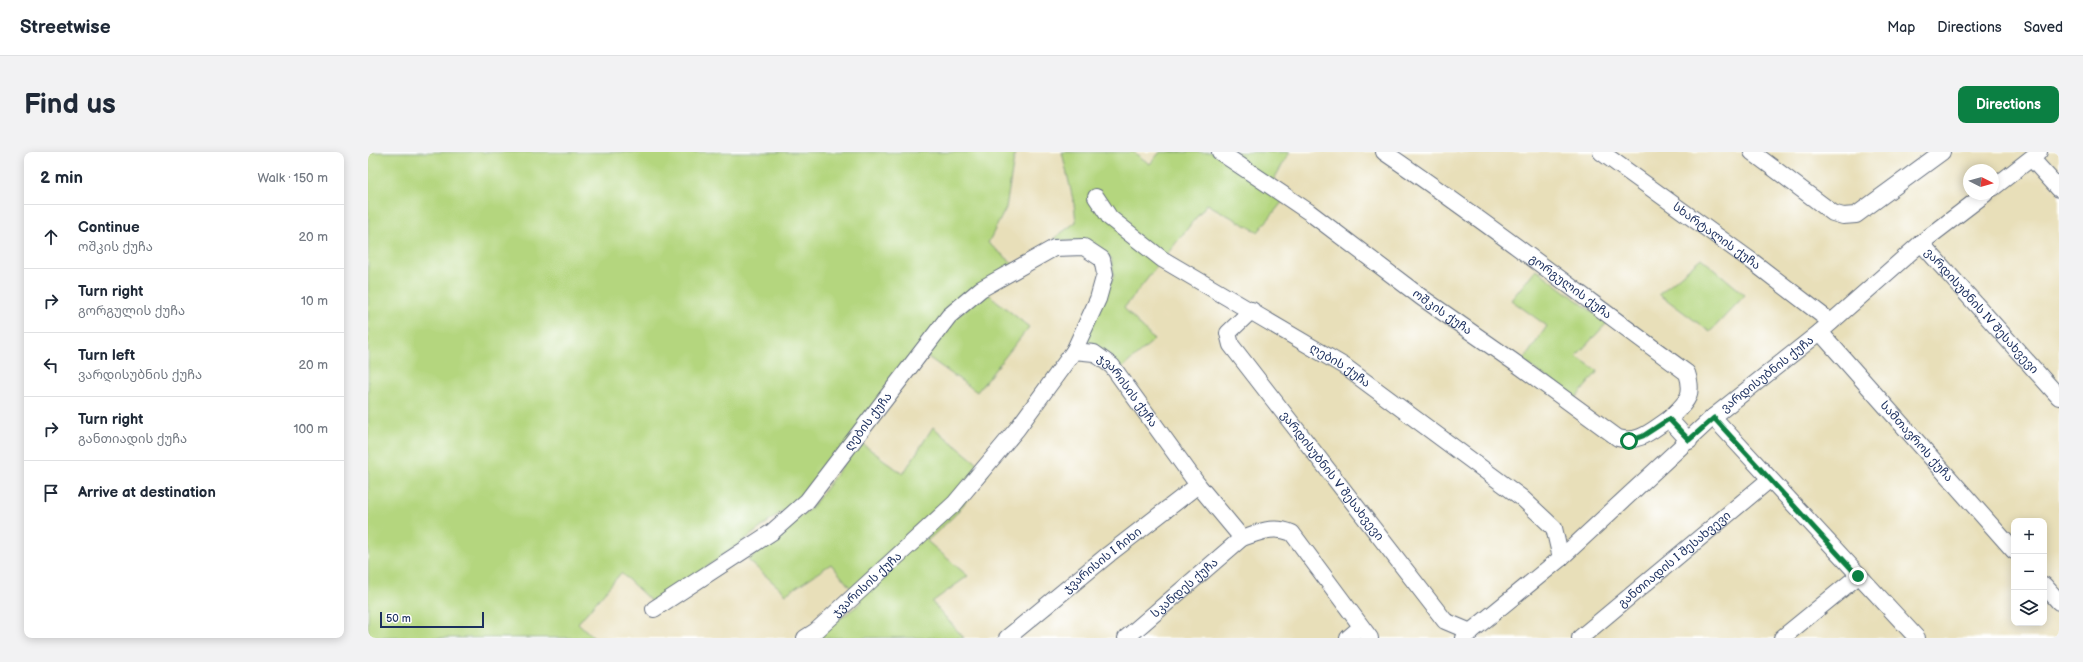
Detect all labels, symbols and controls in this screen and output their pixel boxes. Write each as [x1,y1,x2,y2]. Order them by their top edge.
text: Streetwise [20,16,111,39]
text: Map [1887,19,1915,36]
text: Directions [1937,19,2002,36]
text: Saved [2024,19,2063,36]
button: Directions [1958,86,2059,123]
text: Find us [24,88,116,121]
north arrow [1963,164,1999,200]
text: 2 min [40,168,83,188]
text: Walk · 150 m [257,170,328,186]
street label: სხარტალის ქუჩა [1670,199,1764,273]
text: Continue [78,218,140,237]
icon: ahead [40,226,62,248]
text: 20 m [298,229,328,245]
text: ოშკის ქუჩა [78,239,153,255]
street label: ვარდისუბნის IV შესახვევი [1921,245,2042,377]
street label: გორგულის ქუჩა [1526,251,1615,322]
text: Turn right [78,282,143,301]
street label: ოშკის ქუჩა [1410,286,1475,338]
icon: right [40,290,62,312]
text: 10 m [301,293,328,309]
text: გორგულის ქუჩა [78,303,185,319]
street label: ვარდისუბნის ქუჩა [1718,332,1817,416]
street label: ღების ქუჩა [1307,340,1373,391]
text: Turn left [78,346,135,365]
street label: ჯვარისის ქუჩა [1094,350,1161,430]
icon: left [40,354,62,376]
text: 20 m [298,357,328,373]
text: ვარდისუბნის ქუჩა [78,367,202,383]
street label: ღების ქუჩა [841,389,895,453]
street label: სამთავროს ქუჩა [1877,398,1956,485]
street label: ვარდისუბნის V შესახვევი [1277,408,1387,544]
text: Turn right [78,410,143,429]
icon: right [40,418,62,440]
text: 100 m [293,421,328,437]
text: განთიადის ქუჩა [78,431,187,447]
route start [1620,432,1638,450]
icon: arrive [40,482,62,504]
text: Arrive at destination [78,483,216,502]
street label: განთიადის I შესახვევი [1615,508,1734,611]
map controls [2011,518,2047,626]
button: + [2011,518,2047,554]
street label: ჯვარისის I ჩიხი [1060,524,1145,596]
street label: ჯვარისის ქუჩა [829,548,905,620]
button: − [2011,554,2047,590]
street label: სკანდეს ქუჩა [1148,555,1221,621]
route end [1849,567,1867,585]
button: layers [2011,590,2047,626]
scale bar [380,610,484,629]
text: 50 m [386,612,411,625]

